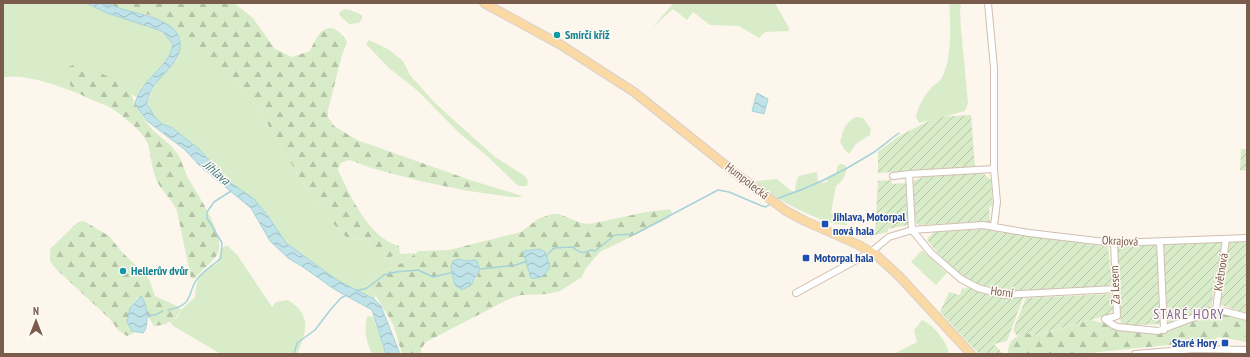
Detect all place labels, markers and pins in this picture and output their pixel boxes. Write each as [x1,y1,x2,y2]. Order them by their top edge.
place label: Smírčí kříž [565,27,610,42]
marker: Smírčí kříž [552,30,562,40]
place label: Jihlava, Motorpal nová hala [832,209,905,238]
marker: Jihlava, Motorpal nová hala [820,219,830,229]
place label: Motorpal hala [814,250,874,265]
marker: Motorpal hala [801,253,811,263]
place label: Hellerův dvůr [131,263,189,278]
marker: Hellerův dvůr [118,266,128,276]
place label: Staré Hory [1172,335,1217,350]
marker: Staré Hory [1220,338,1230,348]

